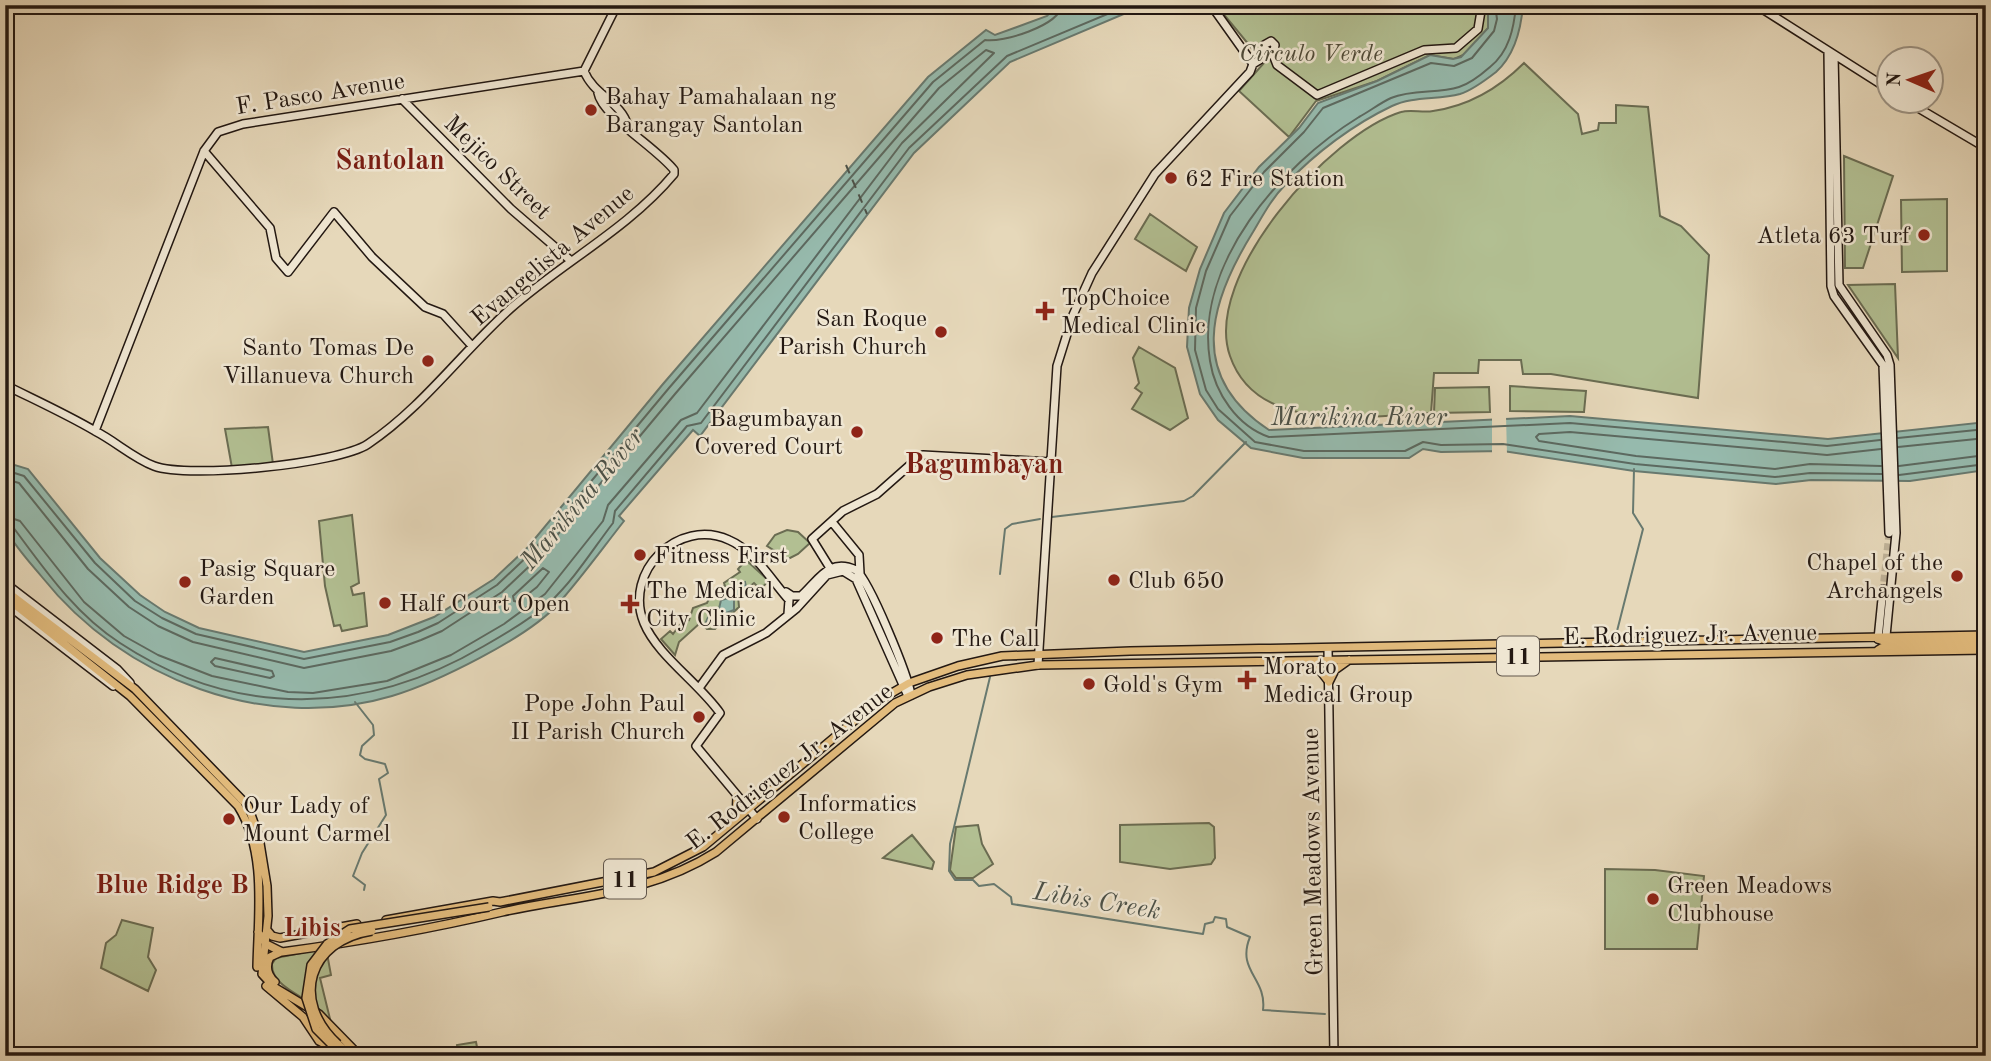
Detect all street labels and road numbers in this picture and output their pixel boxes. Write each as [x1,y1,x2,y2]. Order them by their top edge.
street label: F. Pasco Avenue [234,70,407,120]
street label: Mejico Street [439,112,555,225]
street label: Evangelista Avenue [467,182,639,331]
street label: E. Rodriguez Jr. Avenue [1563,622,1817,650]
road number: 11 [1497,636,1539,676]
street label: E. Rodriguez Jr. Avenue [683,680,898,855]
street label: Green Meadows Avenue [1300,728,1328,976]
road number: 11 [604,860,646,898]

